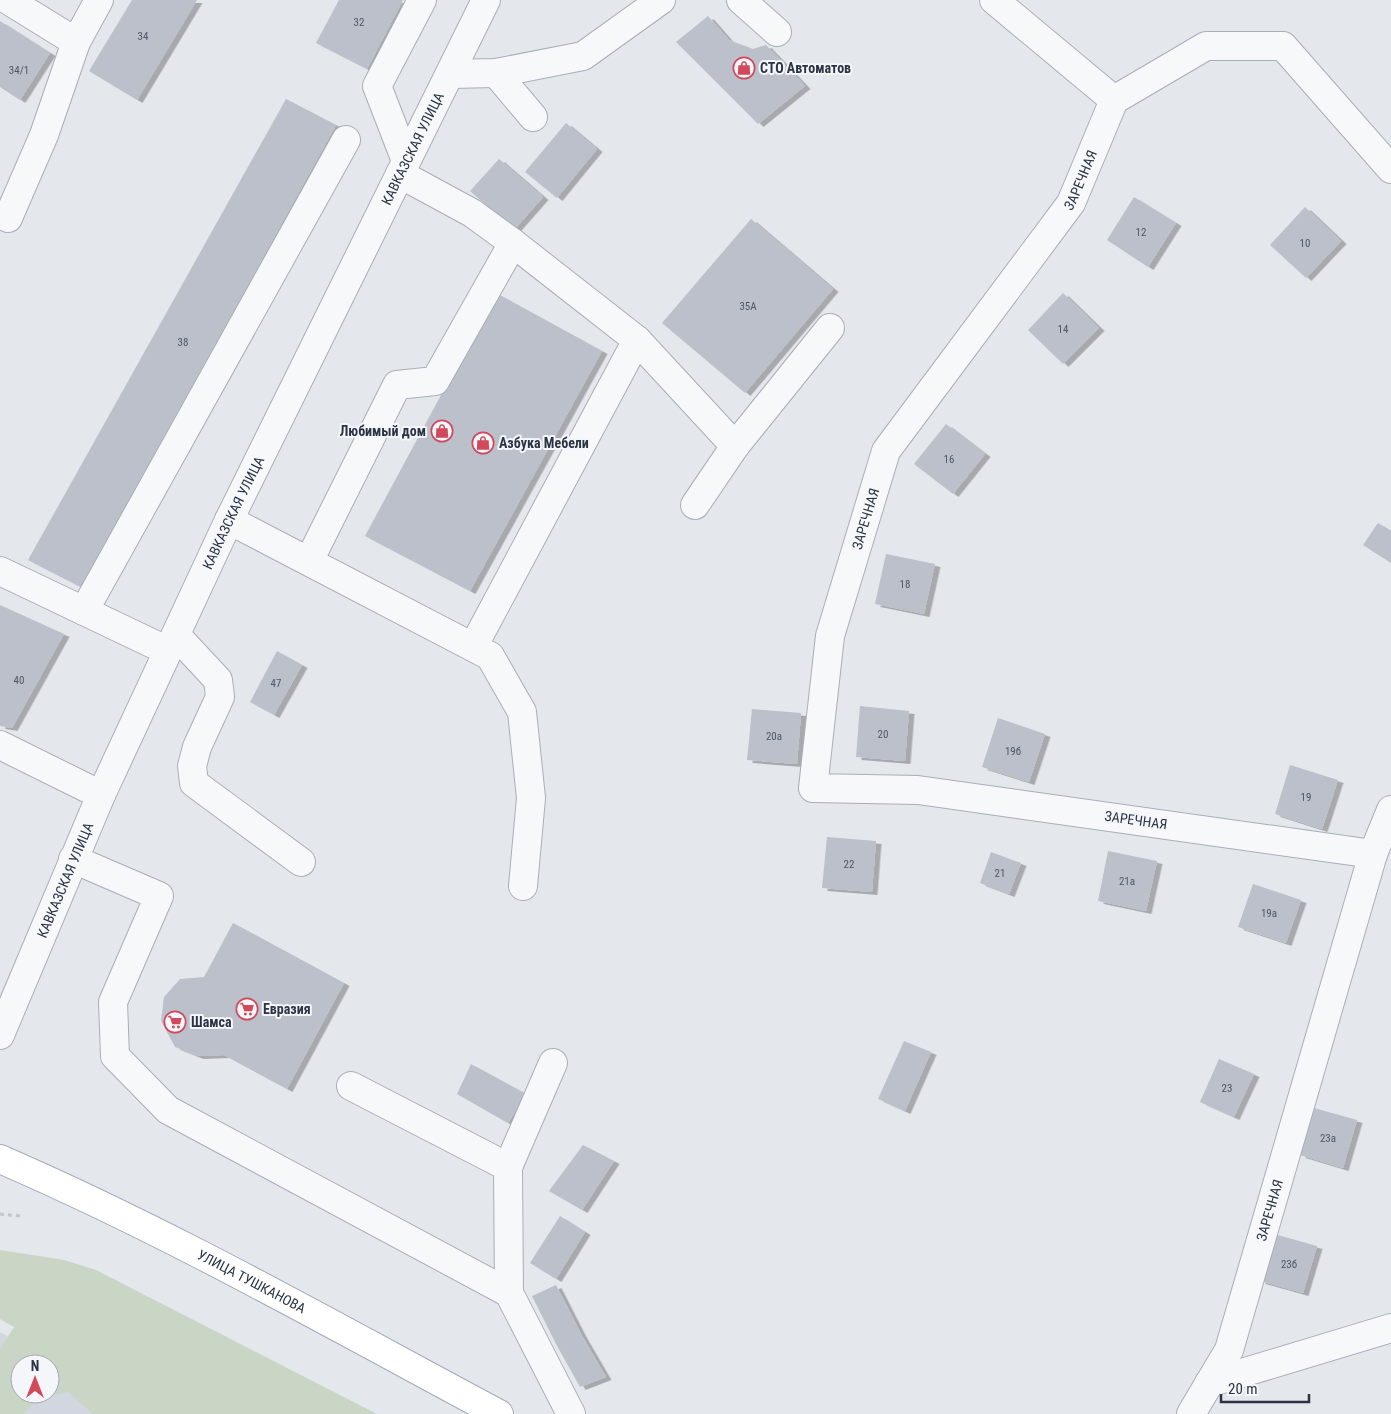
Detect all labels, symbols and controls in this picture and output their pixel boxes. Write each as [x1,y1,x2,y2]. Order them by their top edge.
house number: 32 [354,16,364,29]
house number: 34 [138,30,149,43]
shop icon: СТО Автоматов [732,56,756,80]
place label: СТО Автоматов [760,60,851,76]
house number: 34/1 [9,64,29,77]
street label: КАВКАЗСКАЯ УЛИЦА [378,90,447,208]
street label: ЗАРЕЧНАЯ [1061,148,1100,213]
house number: 12 [1136,226,1146,239]
house number: 10 [1300,237,1310,250]
house number: 35А [739,300,757,313]
house number: 14 [1058,323,1069,336]
house number: 38 [178,336,188,349]
shop icon: Любимый дом [430,419,454,443]
place label: Любимый дом [340,423,426,439]
shop icon: Азбука Мебели [471,431,495,455]
place label: Азбука Мебели [499,435,589,451]
house number: 16 [944,453,954,466]
street label: КАВКАЗСКАЯ УЛИЦА [199,454,267,572]
street label: ЗАРЕЧНАЯ [849,486,882,551]
house number: 18 [900,578,910,591]
house number: 40 [14,674,24,687]
house number: 47 [271,677,281,690]
house number: 20 [878,728,888,741]
house number: 20а [766,730,782,743]
house number: 19б [1005,745,1021,758]
house number: 19 [1301,791,1311,804]
street label: ЗАРЕЧНАЯ [1104,808,1168,832]
street label: КАВКАЗСКАЯ УЛИЦА [34,820,96,940]
house number: 22 [844,858,854,871]
house number: 21 [995,867,1005,880]
house number: 21а [1119,875,1135,888]
house number: 19а [1261,907,1277,920]
supermarket icon: Евразия [235,997,259,1021]
place label: Евразия [263,1001,311,1017]
supermarket icon: Шамса [163,1010,187,1034]
place label: Шамса [191,1014,232,1030]
house number: 23 [1222,1082,1232,1095]
house number: 23а [1320,1132,1336,1145]
street label: ЗАРЕЧНАЯ [1253,1178,1286,1243]
street label: УЛИЦА ТУШКАНОВА [195,1247,309,1316]
house number: 23б [1281,1258,1297,1271]
north arrow [10,1354,60,1404]
text: N [31,1358,39,1374]
scale bar [1221,1372,1308,1404]
text: 20 m [1228,1380,1258,1398]

